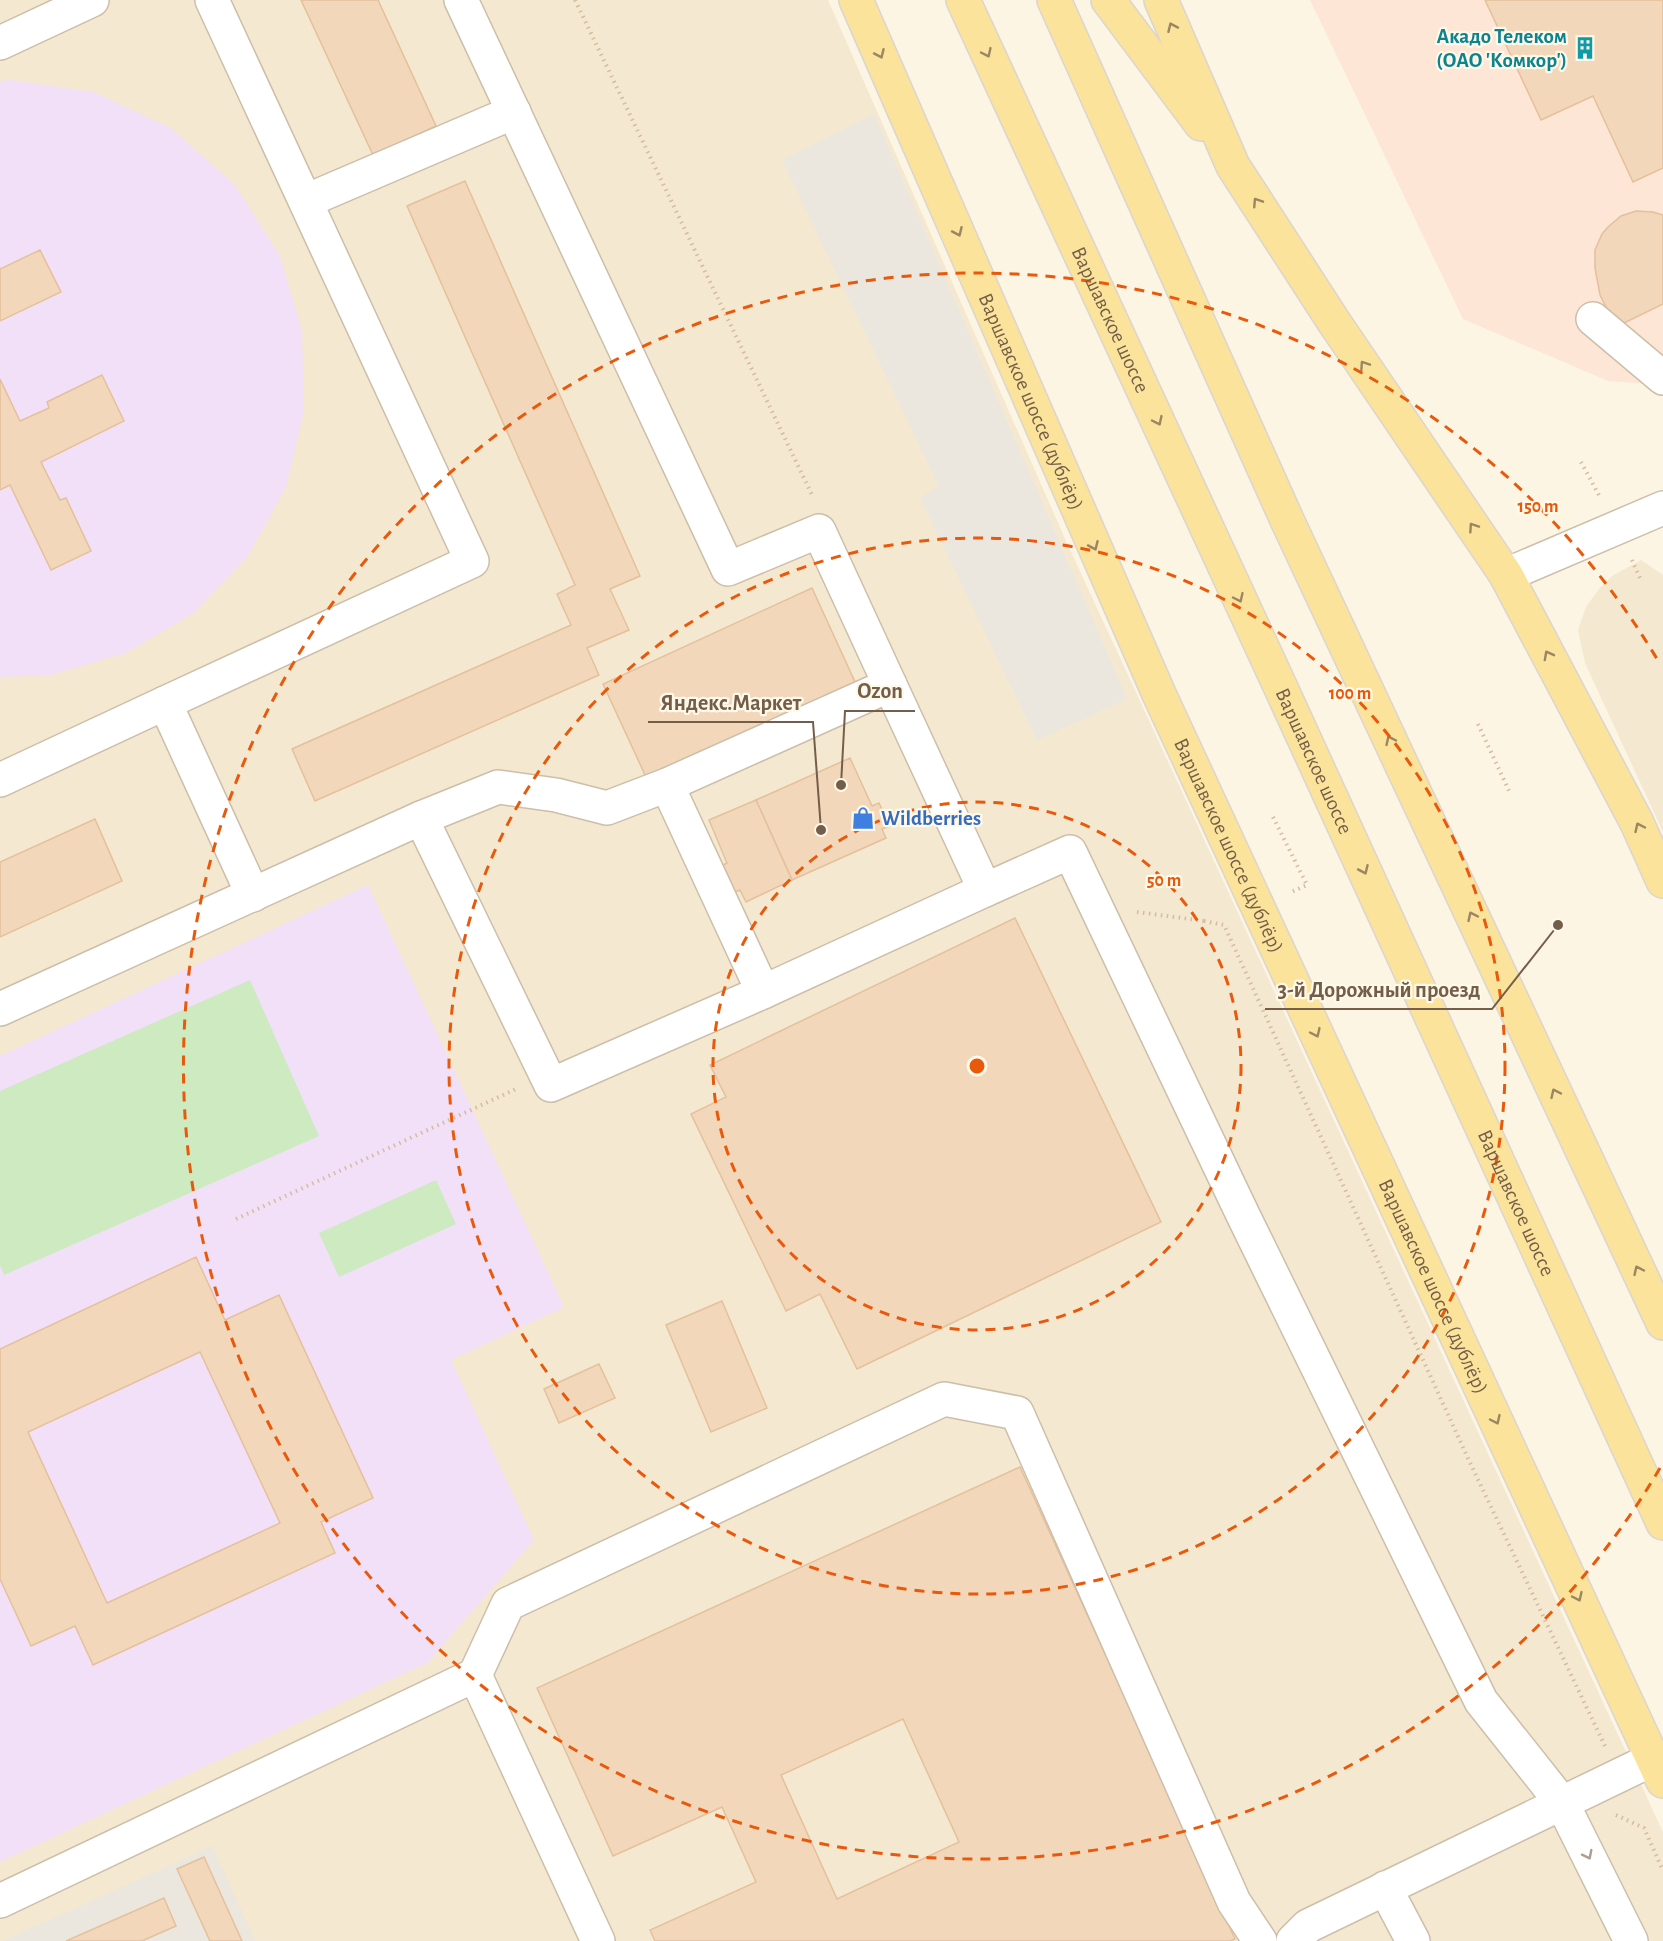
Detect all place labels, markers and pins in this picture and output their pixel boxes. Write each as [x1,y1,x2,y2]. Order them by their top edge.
place label: Акадо Телеком (ОАО 'Комкор') [1436,26,1567,71]
building icon: Акадо Телеком (ОАО 'Комкор') [1572,35,1598,61]
callout: Ozon [845,671,915,711]
callout: Яндекс.Маркет [648,682,813,722]
shop icon: Wildberries [850,805,876,831]
place label: Wildberries [881,808,981,829]
callout: 3-й Дорожный проезд [1265,969,1492,1009]
centre of rings [967,1056,987,1076]

